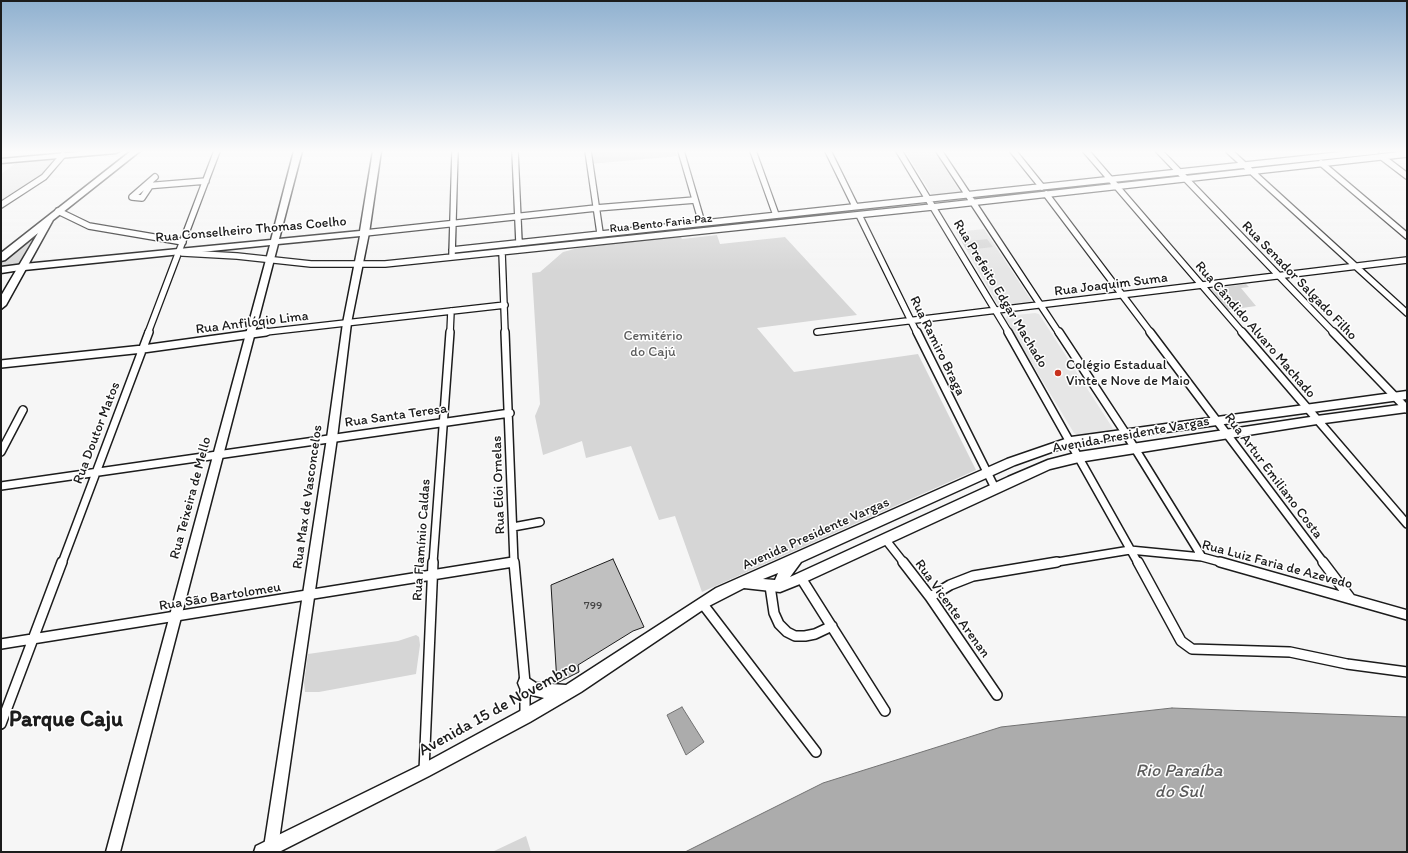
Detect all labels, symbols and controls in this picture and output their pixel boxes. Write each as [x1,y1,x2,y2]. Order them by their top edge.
street label: Rua Bento Faria Paz [609,211,713,237]
street label: Rua Conselheiro Thomas Coelho [155,213,347,247]
street label: Rua Prefeito Edgar Machado [949,217,1051,371]
street label: Rua Senador Salgado Filho [1238,218,1360,344]
street label: Rua Cândido Alvaro Machado [1191,258,1319,402]
street label: Rua Joaquim Suma [1053,270,1169,300]
street label: Rua Ramiro Braga [906,293,968,399]
street label: Rua Anfilóqio Lima [195,308,309,338]
park label: Cemitério do Cajú [623,328,683,360]
place label: Colégio Estadual Vinte e Nove de Maio [1066,357,1190,390]
marker: Colégio Estadual Vinte e Nove de Maio [1053,368,1063,378]
street label: Rua Doutor Matos [70,380,124,486]
street label: Rua Santa Teresa [344,400,448,432]
street label: Rua Artur Emiliano Costa [1220,410,1326,542]
street label: Avenida Presidente Vargas [1051,413,1211,457]
street label: Rua Max de Vasconcelos [290,424,326,570]
street label: Rua Teixeira de Mello [167,435,215,561]
street label: Rua Elói Ornelas [489,435,509,535]
street label: Rua Flamínio Caldas [409,478,435,602]
street label: Avenida Presidente Vargas [740,494,892,574]
street label: Rua Luiz Faria de Azevedo [1200,537,1354,593]
street label: Rua Vicente Arenan [911,557,993,661]
street label: Rua São Bartolomeu [158,579,282,615]
house number: 799 [584,599,602,613]
street label: Avenida 15 de Novembro [415,657,581,761]
district label: Parque Caju [9,707,123,733]
water label: Rio Paraíba do Sul [1135,760,1223,802]

